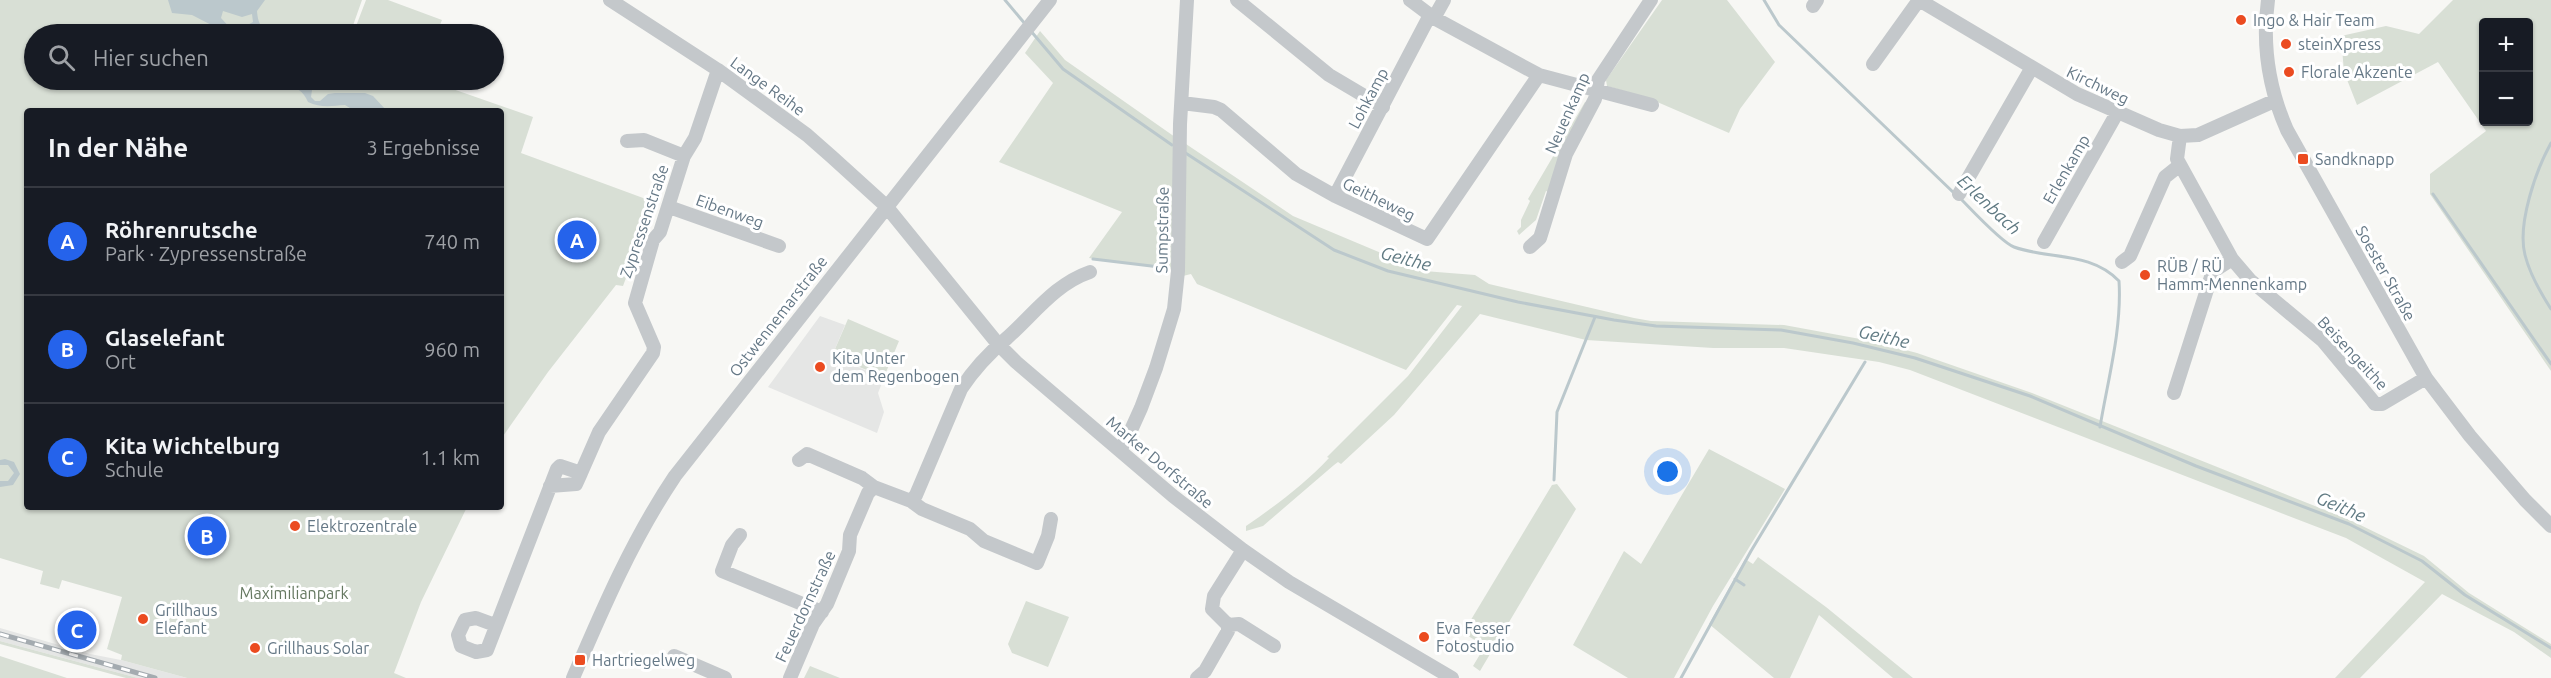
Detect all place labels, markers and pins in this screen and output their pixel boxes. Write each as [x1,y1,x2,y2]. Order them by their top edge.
place label: Ingo & Hair Team [2253,11,2375,29]
marker: Ingo & Hair Team [2234,13,2248,27]
place label: steinXpress [2298,35,2381,53]
marker: steinXpress [2279,37,2293,51]
place label: Florale Akzente [2301,63,2413,81]
marker: Florale Akzente [2282,65,2296,79]
place label: Sandknapp [2315,150,2394,168]
marker: Sandknapp [2296,152,2310,166]
pin: A [558,218,596,262]
place label: RÜB / RÜ Hamm-Mennenkamp [2157,257,2307,293]
marker: RÜB / RÜ Hamm-Mennenkamp [2138,268,2152,282]
place label: Kita Unter dem Regenbogen [832,349,960,385]
marker: Kita Unter dem Regenbogen [813,360,827,374]
pin: B [188,514,226,558]
place label: Elektrozentrale [307,517,417,535]
marker: Elektrozentrale [288,519,302,533]
place label: Grillhaus Elefant [155,601,217,637]
pin: C [58,608,97,652]
marker: Grillhaus Elefant [136,612,150,626]
place label: Eva Fesser Fotostudio [1436,619,1514,655]
marker: Eva Fesser Fotostudio [1417,630,1431,644]
place label: Grillhaus Solar [267,639,369,657]
marker: Grillhaus Solar [248,641,262,655]
place label: Hartriegelweg [592,651,695,669]
marker: Hartriegelweg [573,653,587,667]

